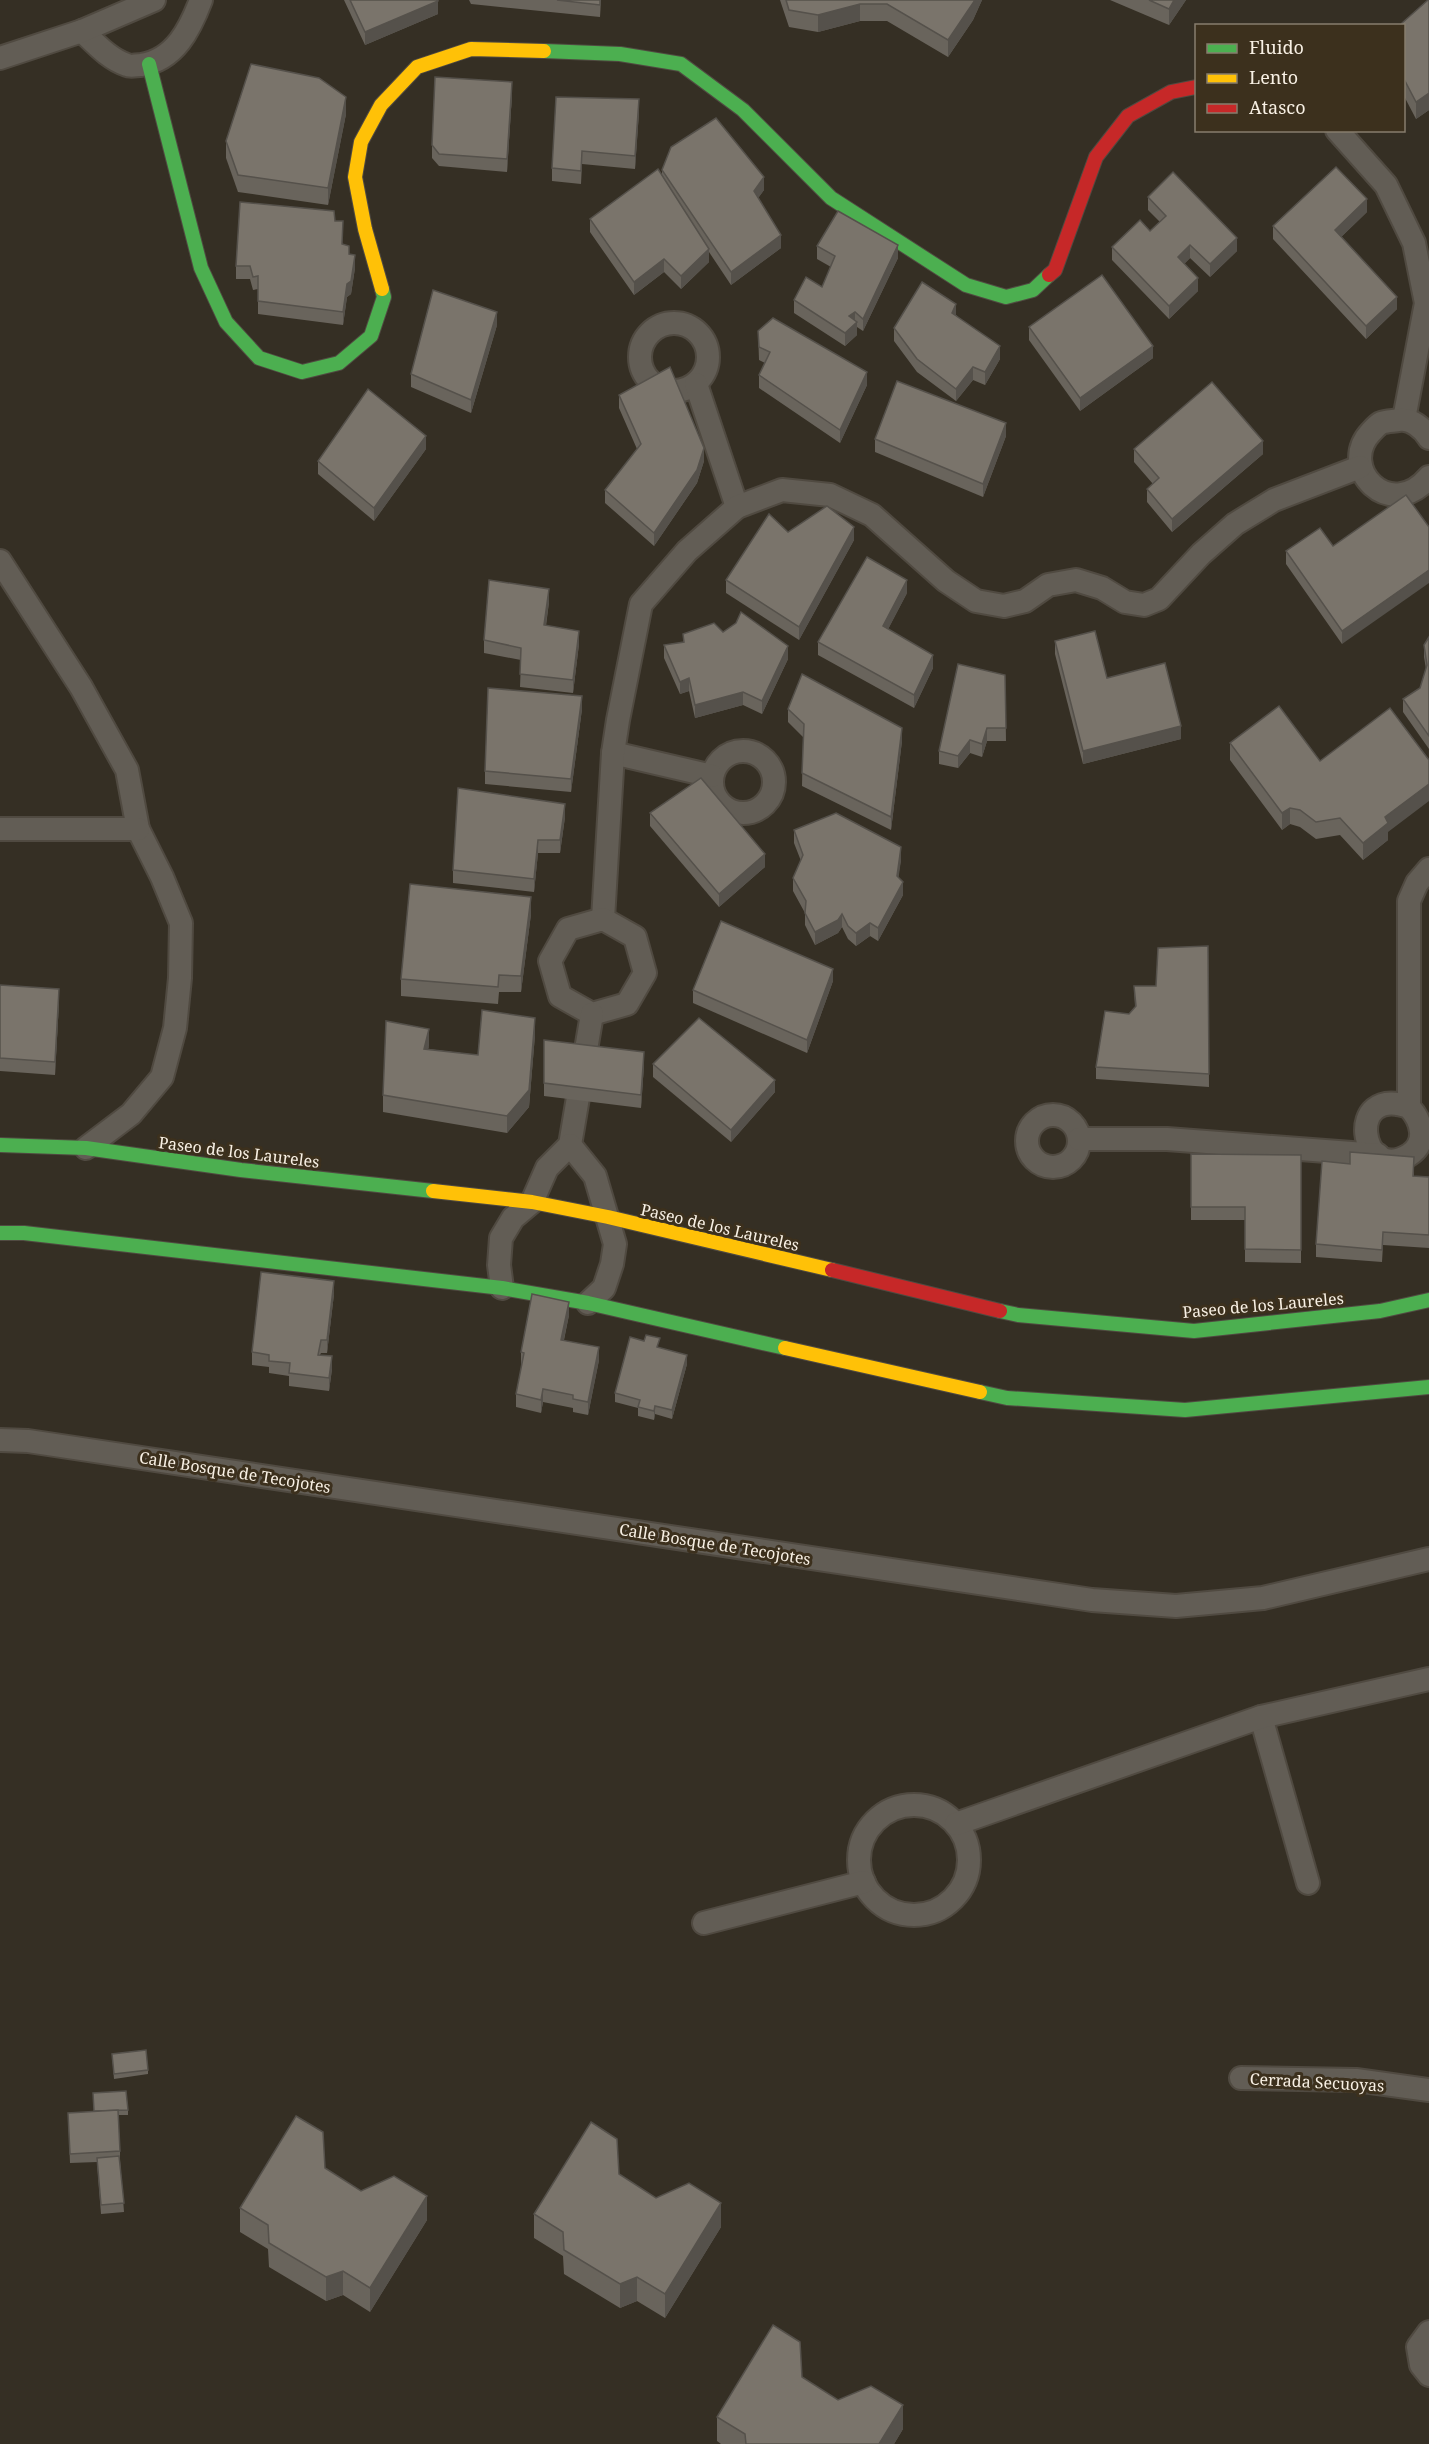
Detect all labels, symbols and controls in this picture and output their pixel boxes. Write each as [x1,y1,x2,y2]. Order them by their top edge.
legend [1195,24,1405,132]
text: Fluido [1249,35,1304,59]
text: Lento [1249,65,1298,89]
text: Atasco [1249,95,1306,119]
street label: Paseo de los Laureles [157,1131,321,1173]
street label: Paseo de los Laureles [639,1198,801,1256]
street label: Paseo de los Laureles [1181,1287,1345,1323]
street label: Calle Bosque de Tecojotes [138,1446,332,1498]
street label: Calle Bosque de Tecojotes [618,1518,812,1570]
street label: Cerrada Secuoyas [1249,2067,1385,2097]

